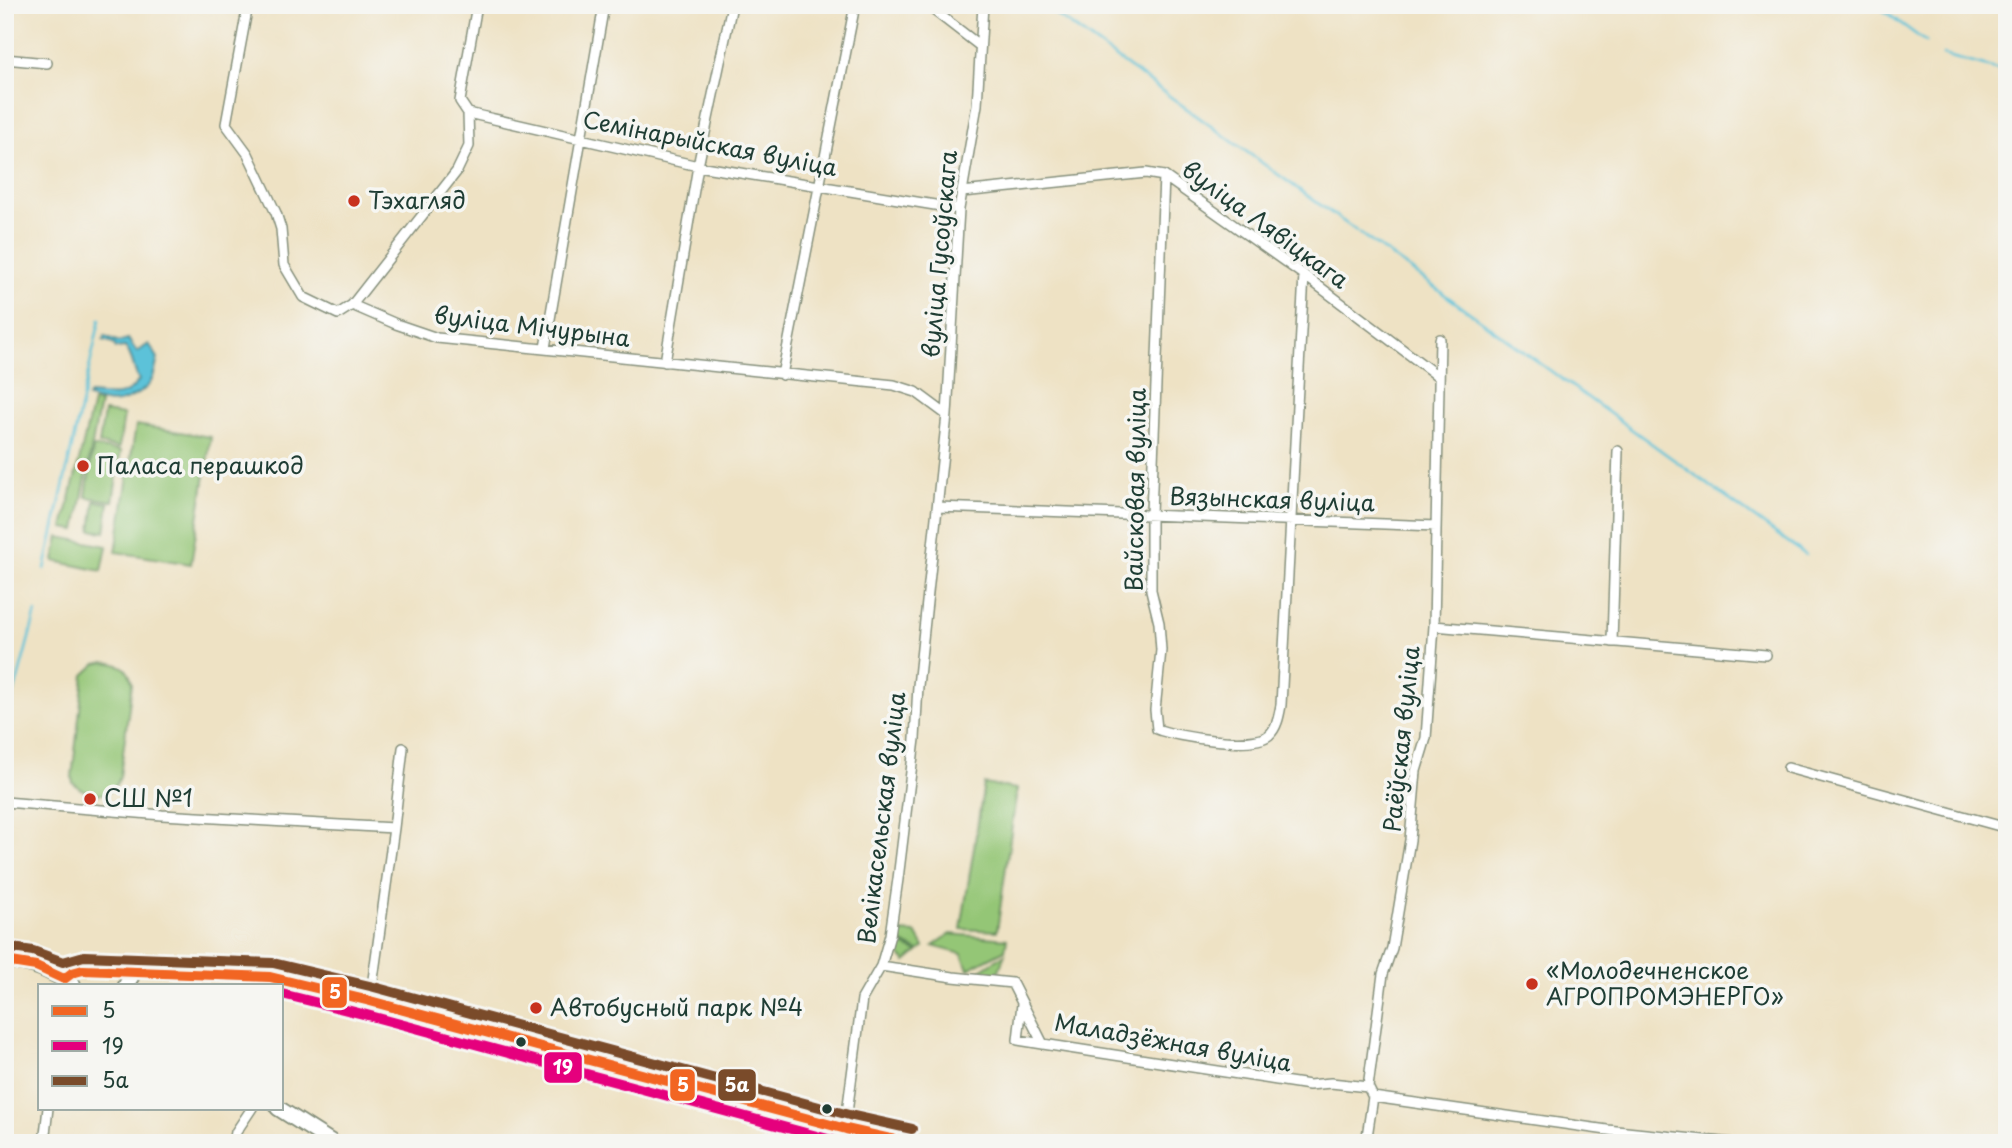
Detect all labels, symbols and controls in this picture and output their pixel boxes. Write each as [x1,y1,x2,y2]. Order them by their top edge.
street label: Семінарыйская вуліца [580,101,841,184]
street label: вуліца Гусоўскага [912,148,965,359]
street label: вуліца Лявіцкага [1175,151,1357,297]
place label: Тэхагляд [368,182,466,217]
marker: Тэхагляд [346,193,362,209]
street label: вуліца Мічурына [432,296,633,355]
street label: Вайсковая вуліца [1115,388,1154,592]
place label: Паласа перашкод [97,447,304,482]
marker: Паласа перашкод [75,458,91,474]
street label: Вязынская вуліца [1169,477,1375,520]
street label: Раёўская вуліца [1373,644,1428,834]
street label: Велікасельская вуліца [848,690,913,946]
place label: СШ №1 [104,780,193,815]
marker: СШ №1 [82,791,98,807]
place label: «Молодечненское АГРОПРОМЭНЕРГО» [1546,952,1784,1013]
line badge: 5 [321,976,348,1009]
marker: «Молодечненское АГРОПРОМЭНЕРГО» [1524,976,1540,992]
text: 5 [329,977,341,1005]
legend [38,984,284,1110]
place label: Автобусный парк №4 [550,989,803,1024]
text: 5 [102,993,116,1025]
marker: Автобусный парк №4 [528,1000,544,1016]
street label: Маладзёжная вуліца [1052,1003,1295,1080]
text: 19 [102,1029,124,1061]
unlabelled marker [514,1035,528,1049]
line badge: 19 [543,1051,583,1084]
text: 19 [553,1052,573,1080]
text: 5а [102,1063,129,1095]
line badge: 5 [669,1068,696,1102]
line badge: 5а [717,1068,757,1102]
text: 5 [677,1070,689,1098]
text: 5а [725,1070,750,1098]
unlabelled marker [820,1102,834,1116]

